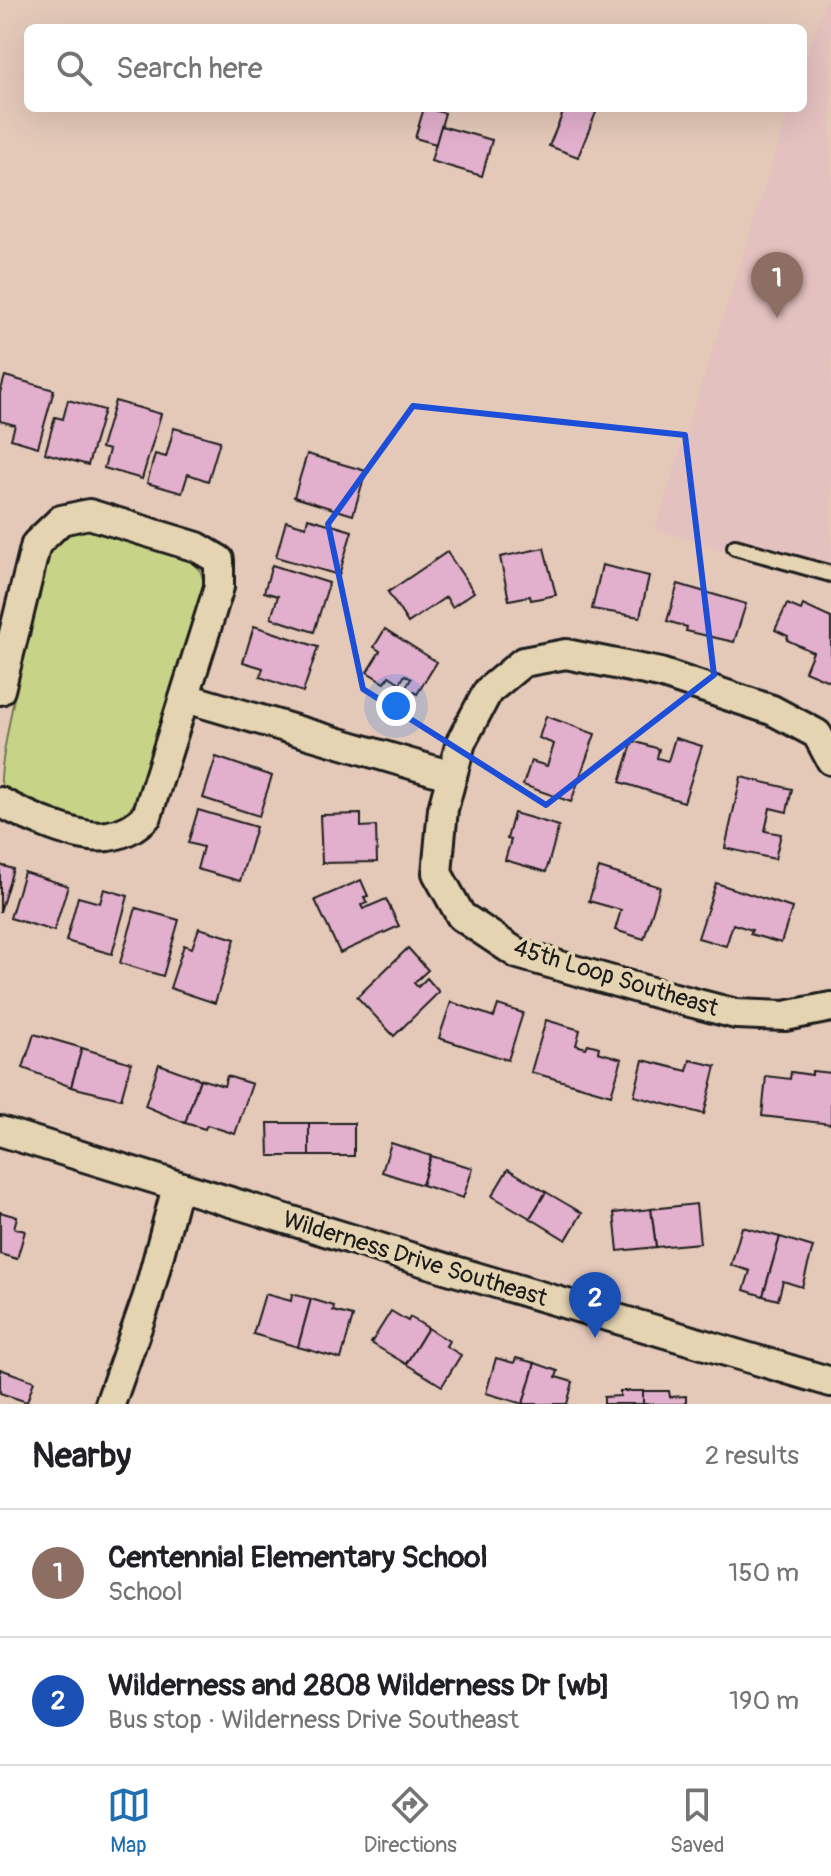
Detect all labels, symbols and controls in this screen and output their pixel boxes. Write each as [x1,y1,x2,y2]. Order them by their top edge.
search box [24,24,807,112]
icon: search [52,46,96,90]
text: Search here [116,50,263,87]
pin: 1 [751,252,803,318]
your location [376,686,416,726]
street label: 45th Loop Southeast [510,933,722,1023]
street label: Wilderness Drive Southeast [279,1205,551,1313]
pin: 2 [569,1272,621,1338]
text: Nearby [32,1435,131,1478]
text: 2 results [705,1440,799,1472]
text: Centennial Elementary School [108,1539,488,1576]
text: 1 [53,1557,63,1589]
text: 150 m [728,1557,799,1589]
text: School [108,1576,183,1608]
text: Wilderness and 2808 Wilderness Dr [wb] [108,1667,610,1704]
text: 2 [51,1685,65,1717]
text: 190 m [729,1685,799,1717]
text: Bus stop · Wilderness Drive Southeast [108,1704,519,1736]
tab: Map [107,1783,151,1859]
tab: Directions [364,1783,457,1859]
tab: Saved [670,1783,724,1859]

